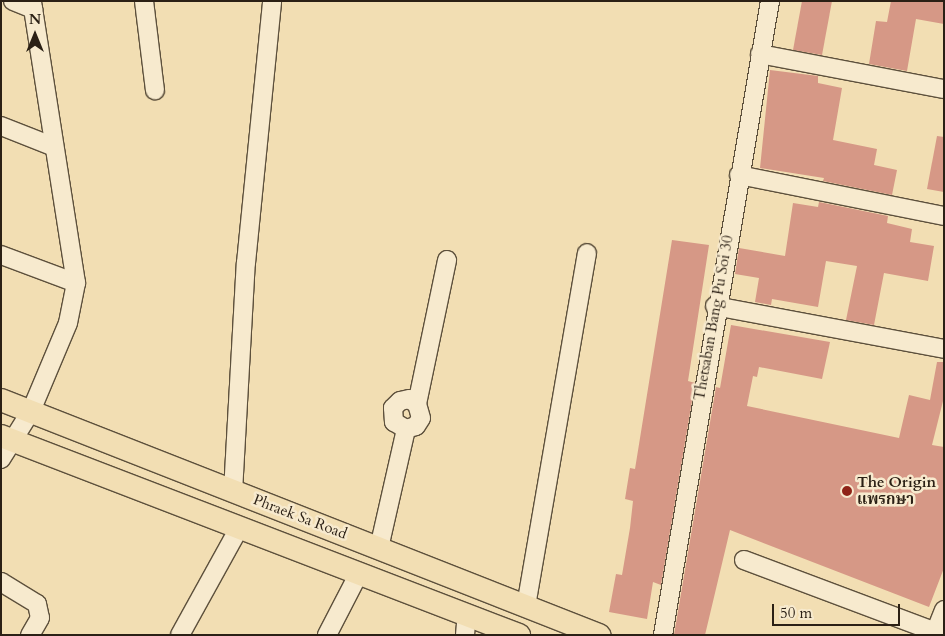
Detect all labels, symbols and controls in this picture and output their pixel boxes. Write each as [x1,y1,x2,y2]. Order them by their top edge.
north arrow [10,10,60,60]
text: N [29,10,41,29]
street label: Thetsaban Bang Pu Soi 30 [691,234,737,402]
place label: The Origin แพรกษา [857,473,936,508]
marker: The Origin แพรกษา [841,485,853,497]
street label: Phraek Sa Road [251,491,349,543]
scale bar [775,594,902,626]
text: 50 m [780,603,812,623]

